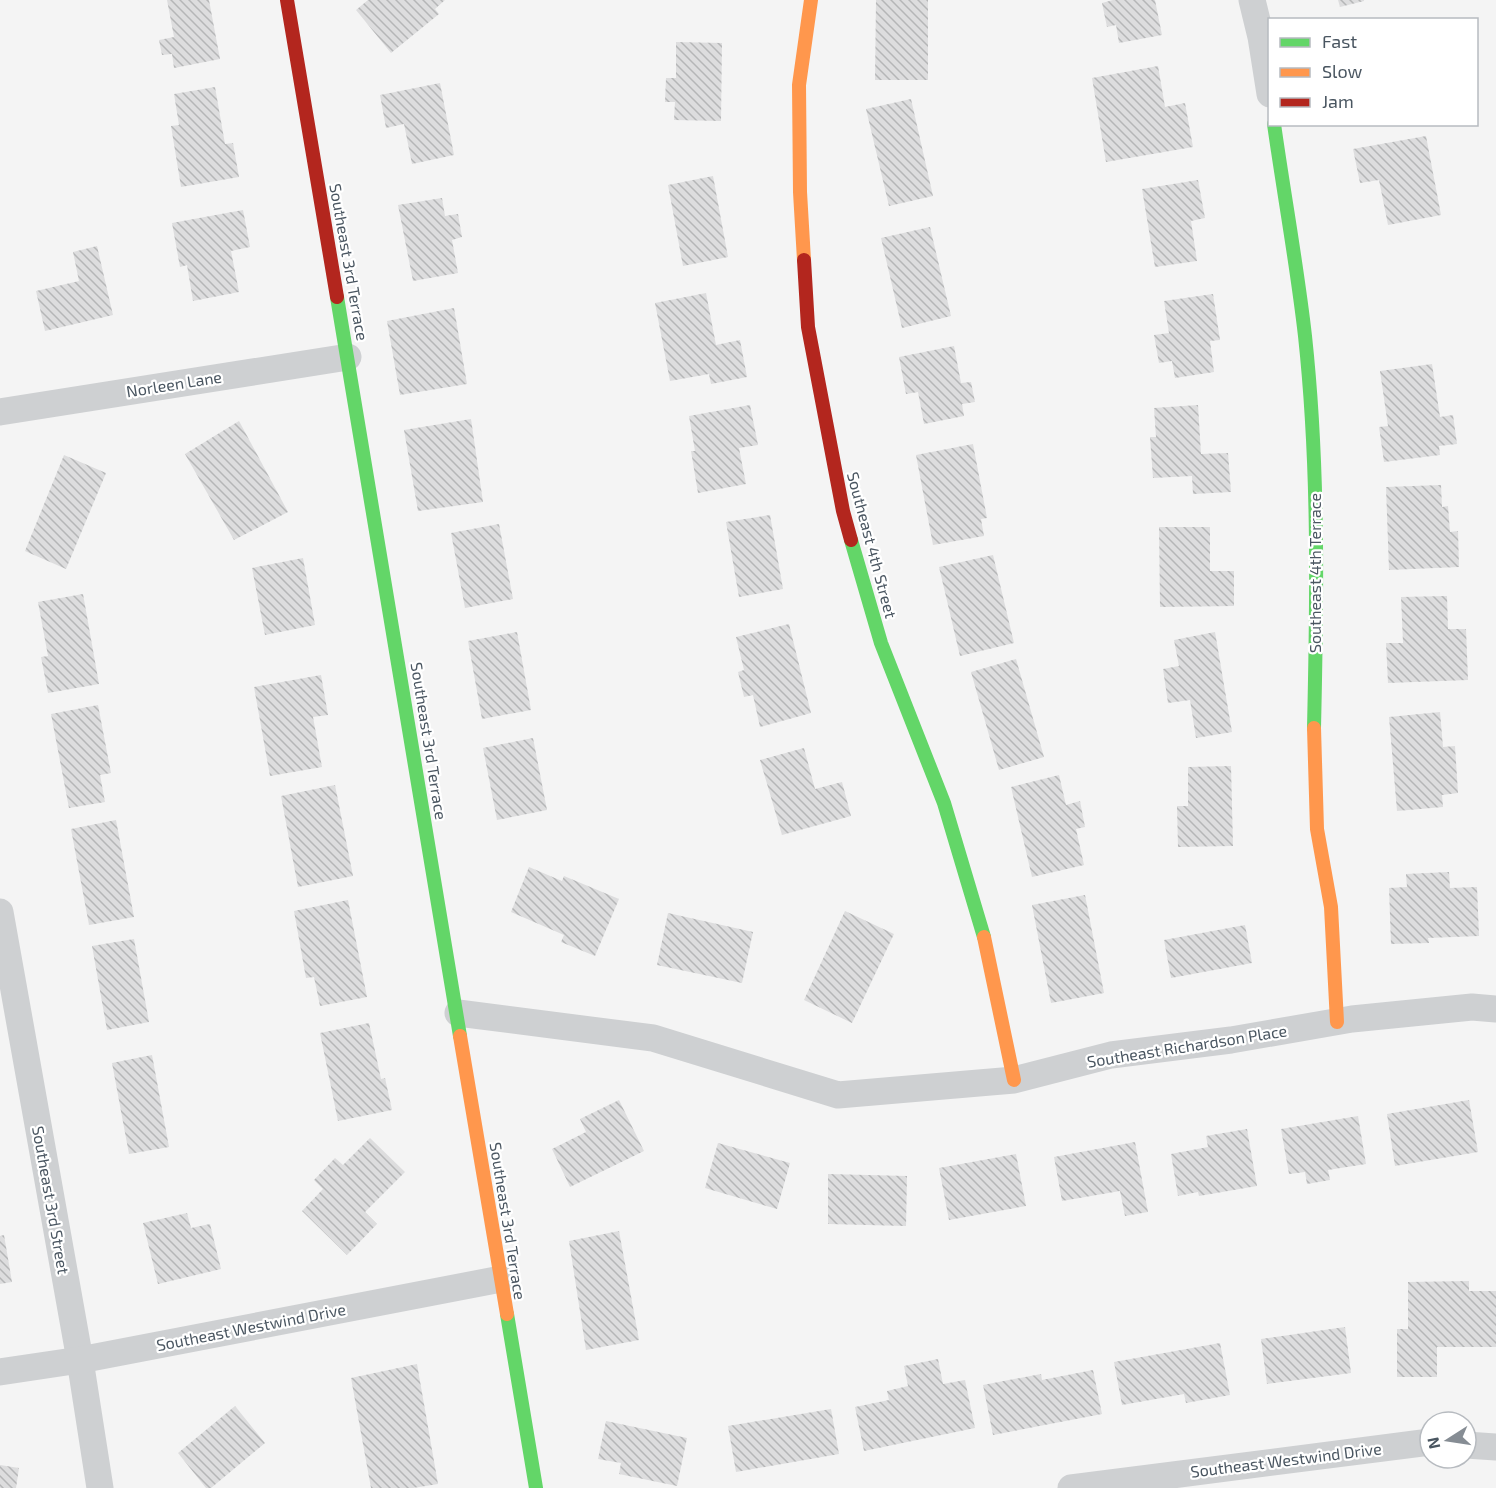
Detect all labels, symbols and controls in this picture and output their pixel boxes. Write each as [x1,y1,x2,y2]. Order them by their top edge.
legend [1268,18,1478,126]
text: Fast [1322,30,1357,52]
text: Slow [1322,60,1363,82]
text: Jam [1322,90,1354,112]
street label: Southeast 3rd Terrace [326,182,373,342]
street label: Norleen Lane [125,367,223,400]
street label: Southeast 4th Street [844,469,901,620]
street label: Southeast 4th Terrace [1305,493,1324,653]
street label: Southeast 3rd Terrace [408,661,451,821]
street label: Southeast Richardson Place [1086,1020,1288,1071]
street label: Southeast 3rd Street [29,1124,74,1275]
street label: Southeast 3rd Terrace [487,1141,530,1301]
street label: Southeast Westwind Drive [155,1299,347,1354]
north arrow [1418,1410,1478,1470]
text: N [1422,1436,1443,1451]
street label: Southeast Westwind Drive [1189,1438,1383,1481]

